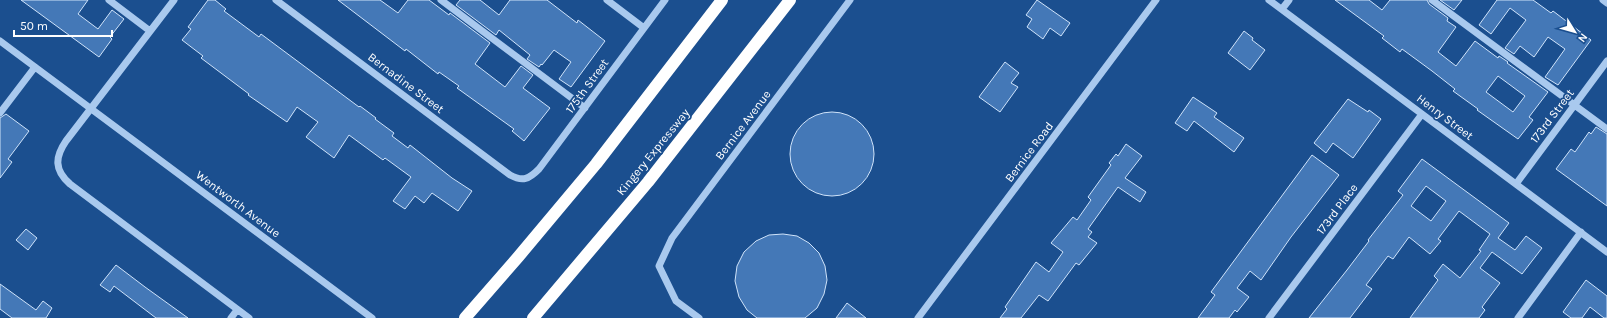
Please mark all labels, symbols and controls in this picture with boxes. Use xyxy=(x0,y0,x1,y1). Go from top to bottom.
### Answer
scale bar xyxy=(14,12,112,38)
north arrow xyxy=(1555,12,1595,52)
text: 50 m xyxy=(20,19,48,33)
text: N xyxy=(1575,31,1590,45)
street label: Bernadine Street xyxy=(365,50,447,116)
street label: 175th Street xyxy=(563,56,612,116)
street label: 173rd Street xyxy=(1527,86,1577,146)
street label: Bernice Avenue xyxy=(712,87,774,163)
street label: Henry Street xyxy=(1414,91,1476,143)
street label: Kingery Expressway xyxy=(614,105,693,198)
street label: Bernice Road xyxy=(1002,119,1056,185)
street label: Wentworth Avenue xyxy=(193,168,283,240)
street label: 173rd Place xyxy=(1313,181,1361,237)

